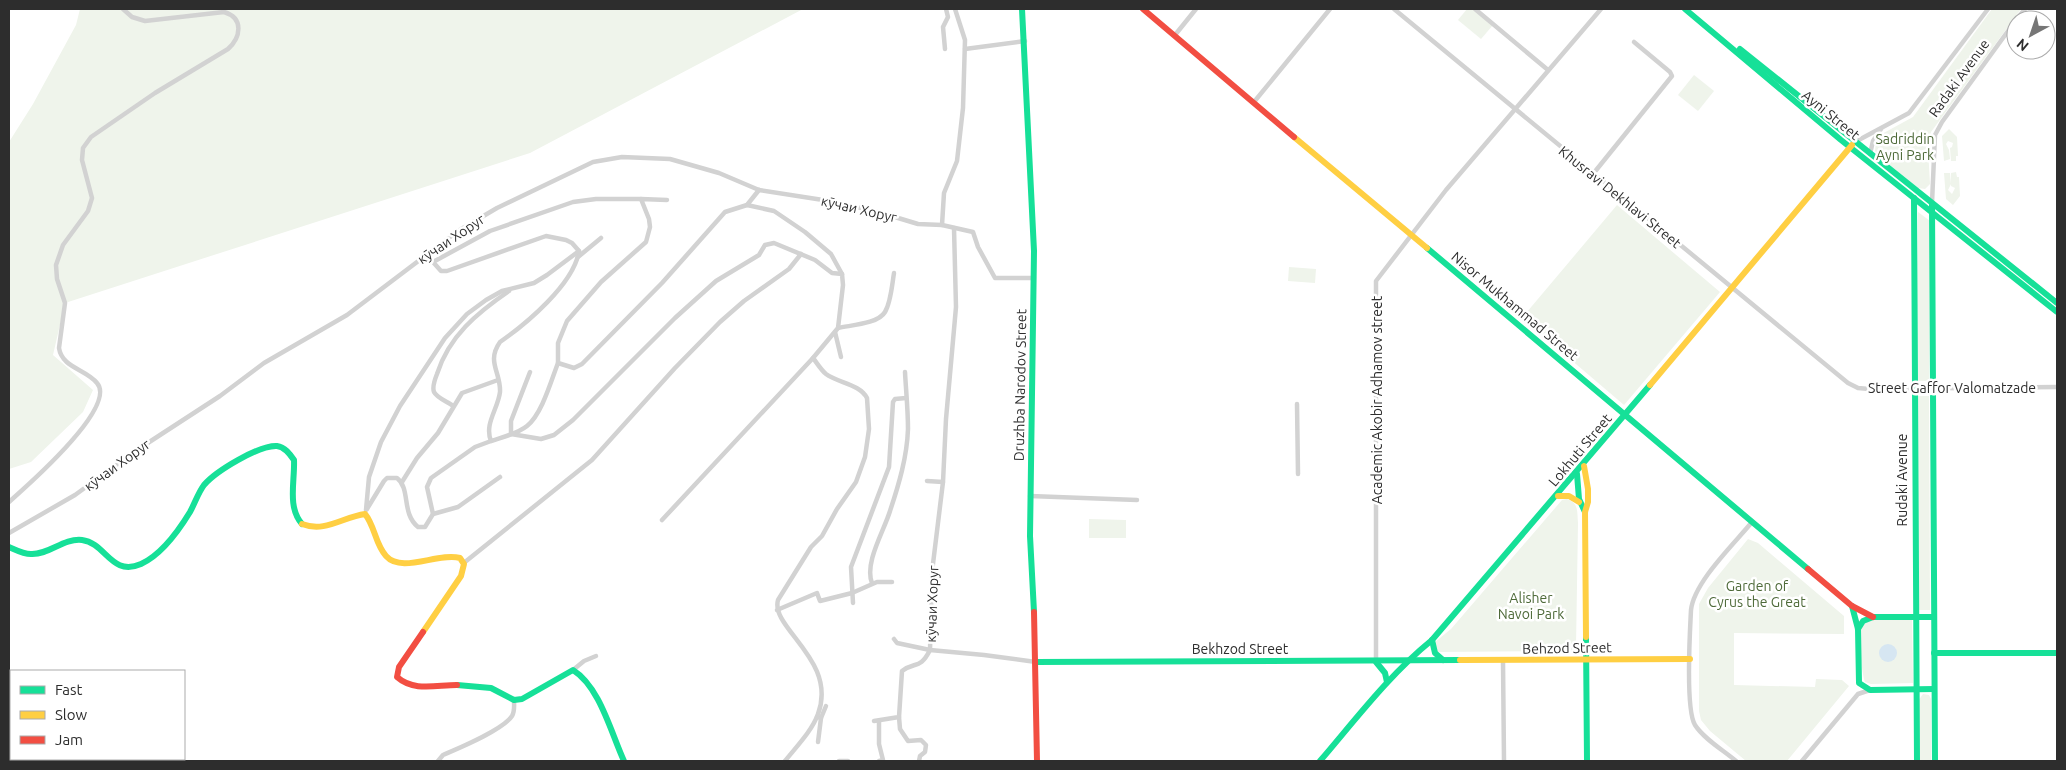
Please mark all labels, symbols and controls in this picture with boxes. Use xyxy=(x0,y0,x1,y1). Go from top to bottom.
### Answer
north arrow xyxy=(2006,10,2056,60)
text: N xyxy=(2013,35,2032,54)
street label: Radaki Avenue xyxy=(1925,36,1993,120)
street label: Ayni Street xyxy=(1799,87,1863,143)
park label: Sadriddin Ayni Park xyxy=(1875,131,1935,163)
street label: Khusravi Dekhlavi Street xyxy=(1556,143,1685,252)
street label: кӯчаи Хоруг xyxy=(820,193,899,226)
street label: кӯчаи Хоруг xyxy=(414,211,488,267)
street label: Nisor Mukhammad Street xyxy=(1448,248,1582,364)
street label: Academic Akobir Adhamov street xyxy=(1369,295,1385,504)
street label: Druzhba Narodov Street xyxy=(1011,308,1029,461)
street label: Street Gaffor Valomatzade xyxy=(1868,380,2036,396)
street label: Lokhuti Street xyxy=(1545,410,1615,489)
street label: Rudaki Avenue xyxy=(1894,434,1910,526)
street label: кӯчаи Хоруг xyxy=(81,436,153,494)
street label: кӯчаи Хоруг xyxy=(923,565,941,643)
park label: Garden of Cyrus the Great xyxy=(1708,578,1806,610)
park label: Alisher Navoi Park xyxy=(1498,590,1564,622)
street label: Behzod Street xyxy=(1522,639,1612,657)
street label: Bekhzod Street xyxy=(1192,641,1289,657)
legend xyxy=(10,670,185,760)
text: Fast xyxy=(55,681,83,698)
text: Slow xyxy=(55,706,88,723)
text: Jam xyxy=(55,731,83,748)

